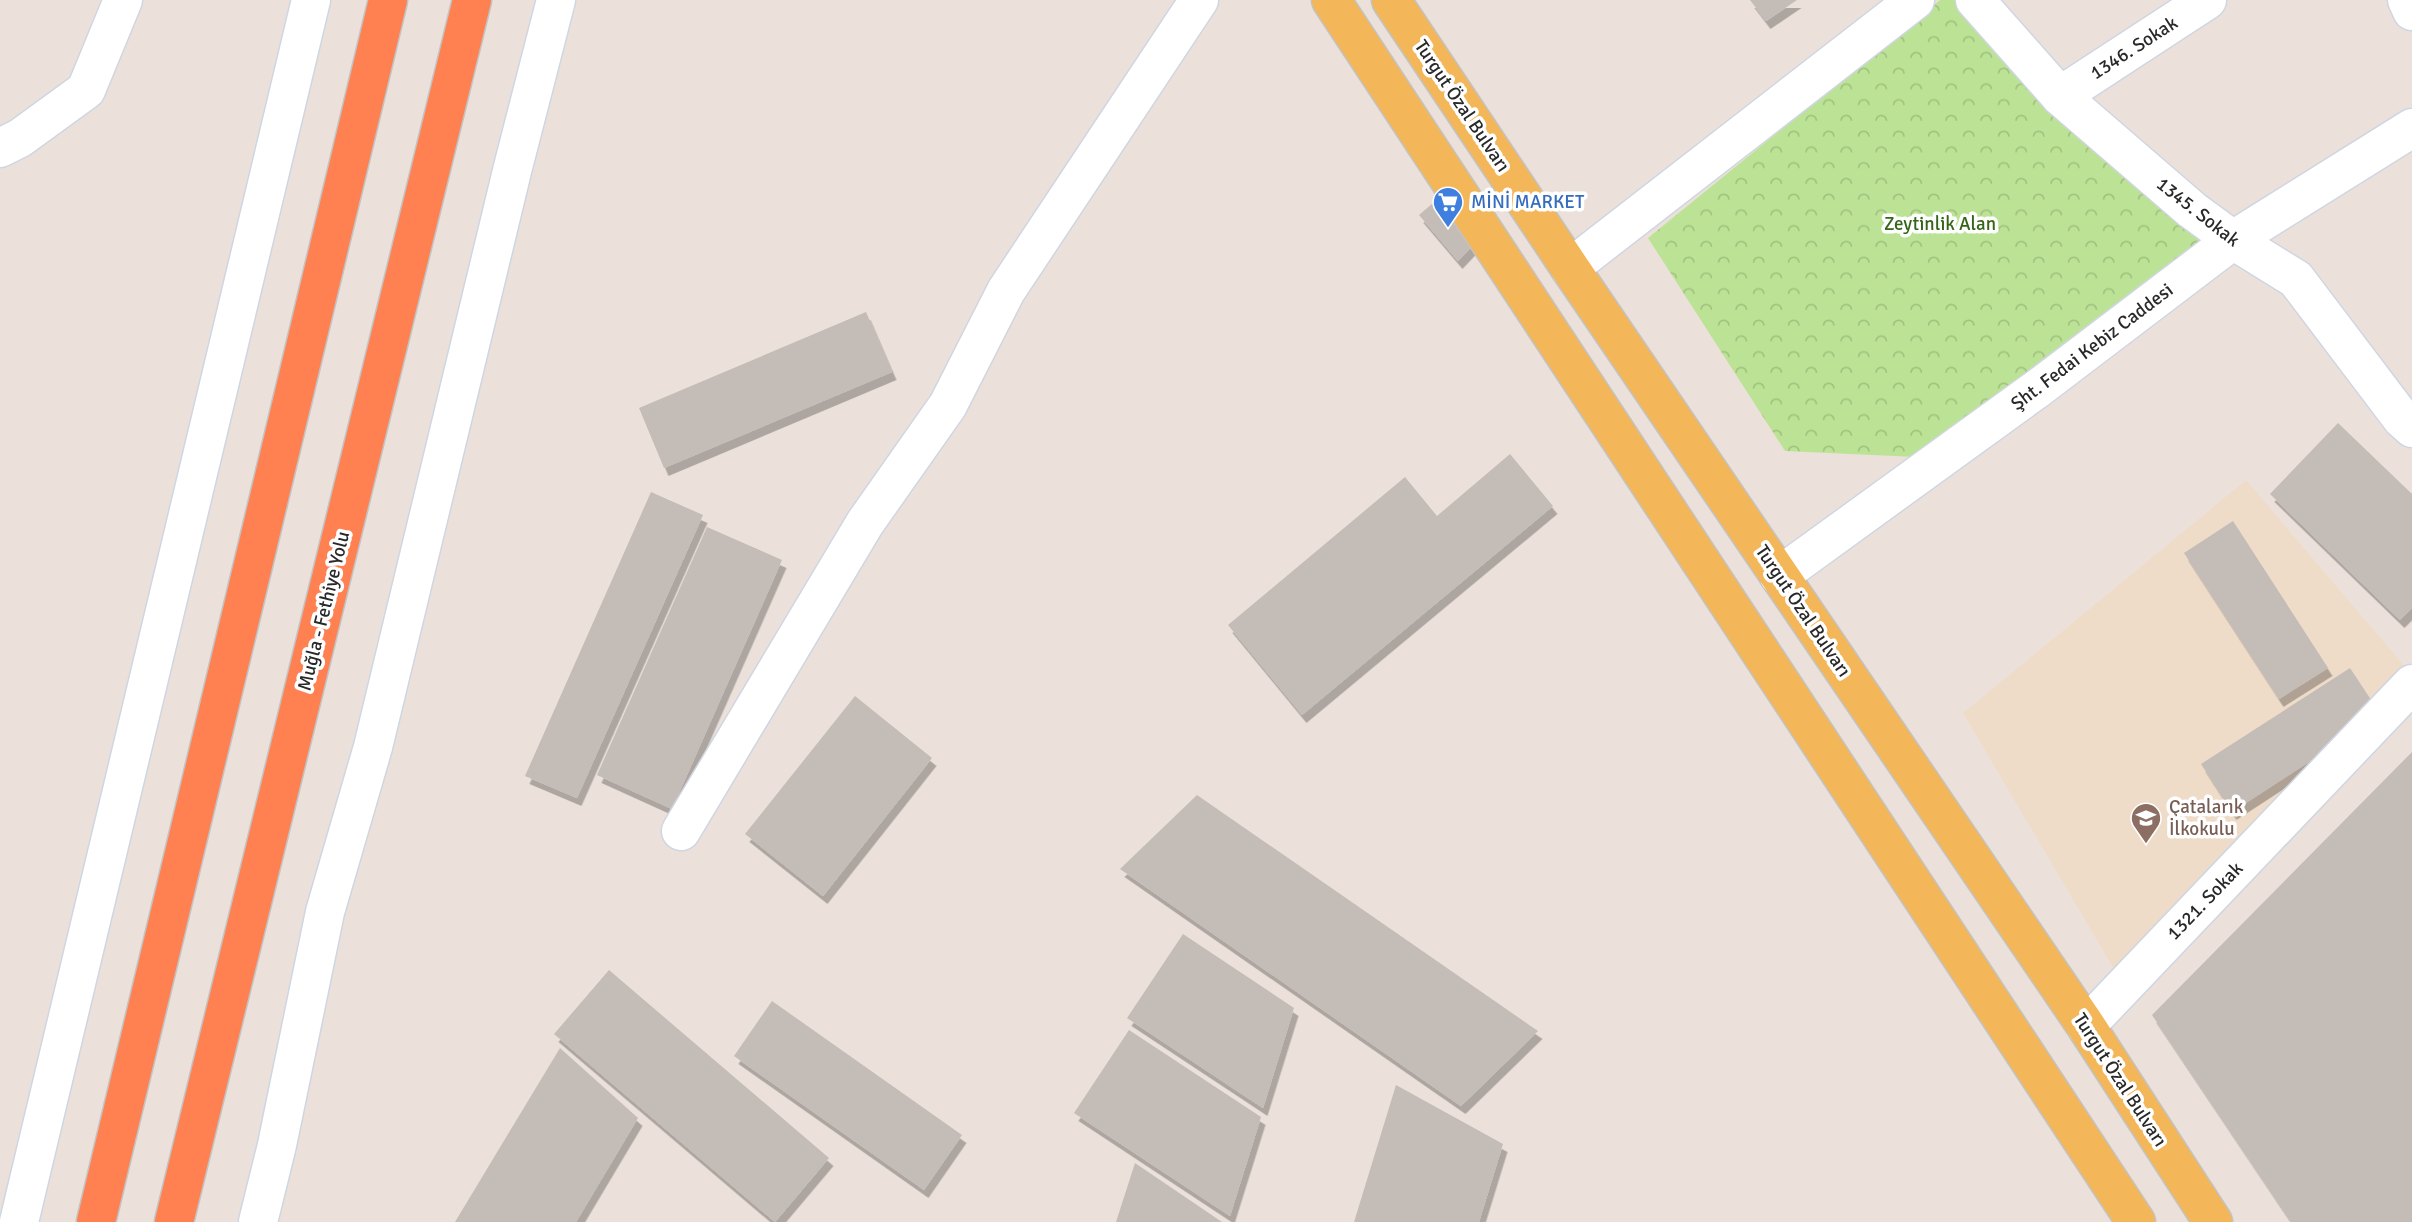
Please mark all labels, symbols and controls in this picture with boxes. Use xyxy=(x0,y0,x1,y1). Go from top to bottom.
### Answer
street label: 1346. Sokak xyxy=(2086,11,2183,85)
street label: Turgut Özal Bulvarı xyxy=(1409,35,1515,177)
street label: 1345. Sokak xyxy=(2151,172,2245,252)
supermarket icon: MİNİ MARKET xyxy=(1431,185,1465,229)
place label: MİNİ MARKET xyxy=(1471,190,1585,214)
park label: Zeytinlik Alan xyxy=(1884,212,1996,236)
street label: Şht. Fedai Kebiz Caddesi xyxy=(2006,278,2178,416)
street label: Muğla - Fethiye Yolu xyxy=(293,529,355,693)
street label: Turgut Özal Bulvarı xyxy=(1750,540,1856,682)
place label: Çatalarık İlkokulu xyxy=(2169,795,2244,841)
school or university icon: Çatalarık İlkokulu xyxy=(2129,801,2163,845)
street label: 1321. Sokak xyxy=(2162,857,2248,945)
street label: Turgut Özal Bulvarı xyxy=(2068,1009,2172,1151)

